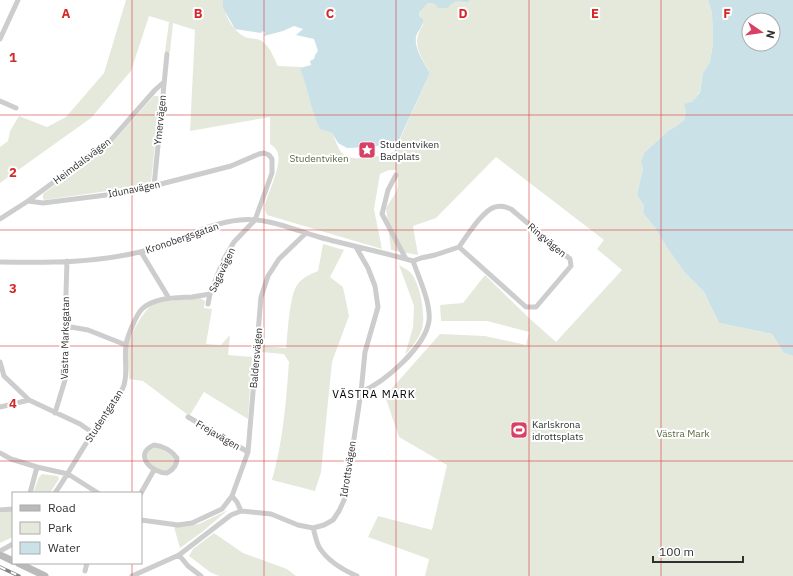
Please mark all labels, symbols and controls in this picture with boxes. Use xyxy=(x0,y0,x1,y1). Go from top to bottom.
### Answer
text: A xyxy=(62,5,71,22)
text: B xyxy=(194,5,203,22)
text: C xyxy=(326,5,335,22)
text: D xyxy=(458,5,468,22)
text: E xyxy=(591,5,599,22)
text: F xyxy=(723,5,731,22)
north arrow xyxy=(741,12,781,52)
text: N xyxy=(763,29,778,40)
text: 1 xyxy=(9,49,17,66)
street label: Ymervägen xyxy=(151,94,169,146)
street label: Heimdalsvägen xyxy=(51,135,113,187)
place label: Studentviken Badplats xyxy=(380,138,439,163)
place icon: Studentviken Badplats xyxy=(357,140,377,160)
park label: Studentviken xyxy=(289,152,349,165)
text: 2 xyxy=(9,164,17,181)
street label: Idunavägen xyxy=(107,178,161,200)
street label: Kronobergsgatan xyxy=(144,219,220,257)
street label: Ringvägen xyxy=(525,220,569,260)
street label: Sagavägen xyxy=(206,245,238,295)
text: 3 xyxy=(9,280,17,297)
street label: Västra Marksgatan xyxy=(58,296,72,380)
street label: Baldersvägen xyxy=(247,327,265,389)
street label: Studentgatan xyxy=(82,387,126,445)
district label: VÄSTRA MARK xyxy=(332,387,416,401)
text: 4 xyxy=(9,395,17,412)
street label: Frejavägen xyxy=(194,417,242,453)
place label: Karlskrona idrottsplats xyxy=(532,418,584,443)
sports icon: Karlskrona idrottsplats xyxy=(509,420,529,440)
park label: Västra Mark xyxy=(656,427,710,440)
street label: Idrottsvägen xyxy=(337,440,359,498)
legend xyxy=(12,492,142,564)
text: Road xyxy=(48,500,76,515)
text: Park xyxy=(48,520,73,535)
scale bar xyxy=(653,538,743,564)
text: Water xyxy=(48,540,81,555)
text: 100 m xyxy=(659,544,694,559)

